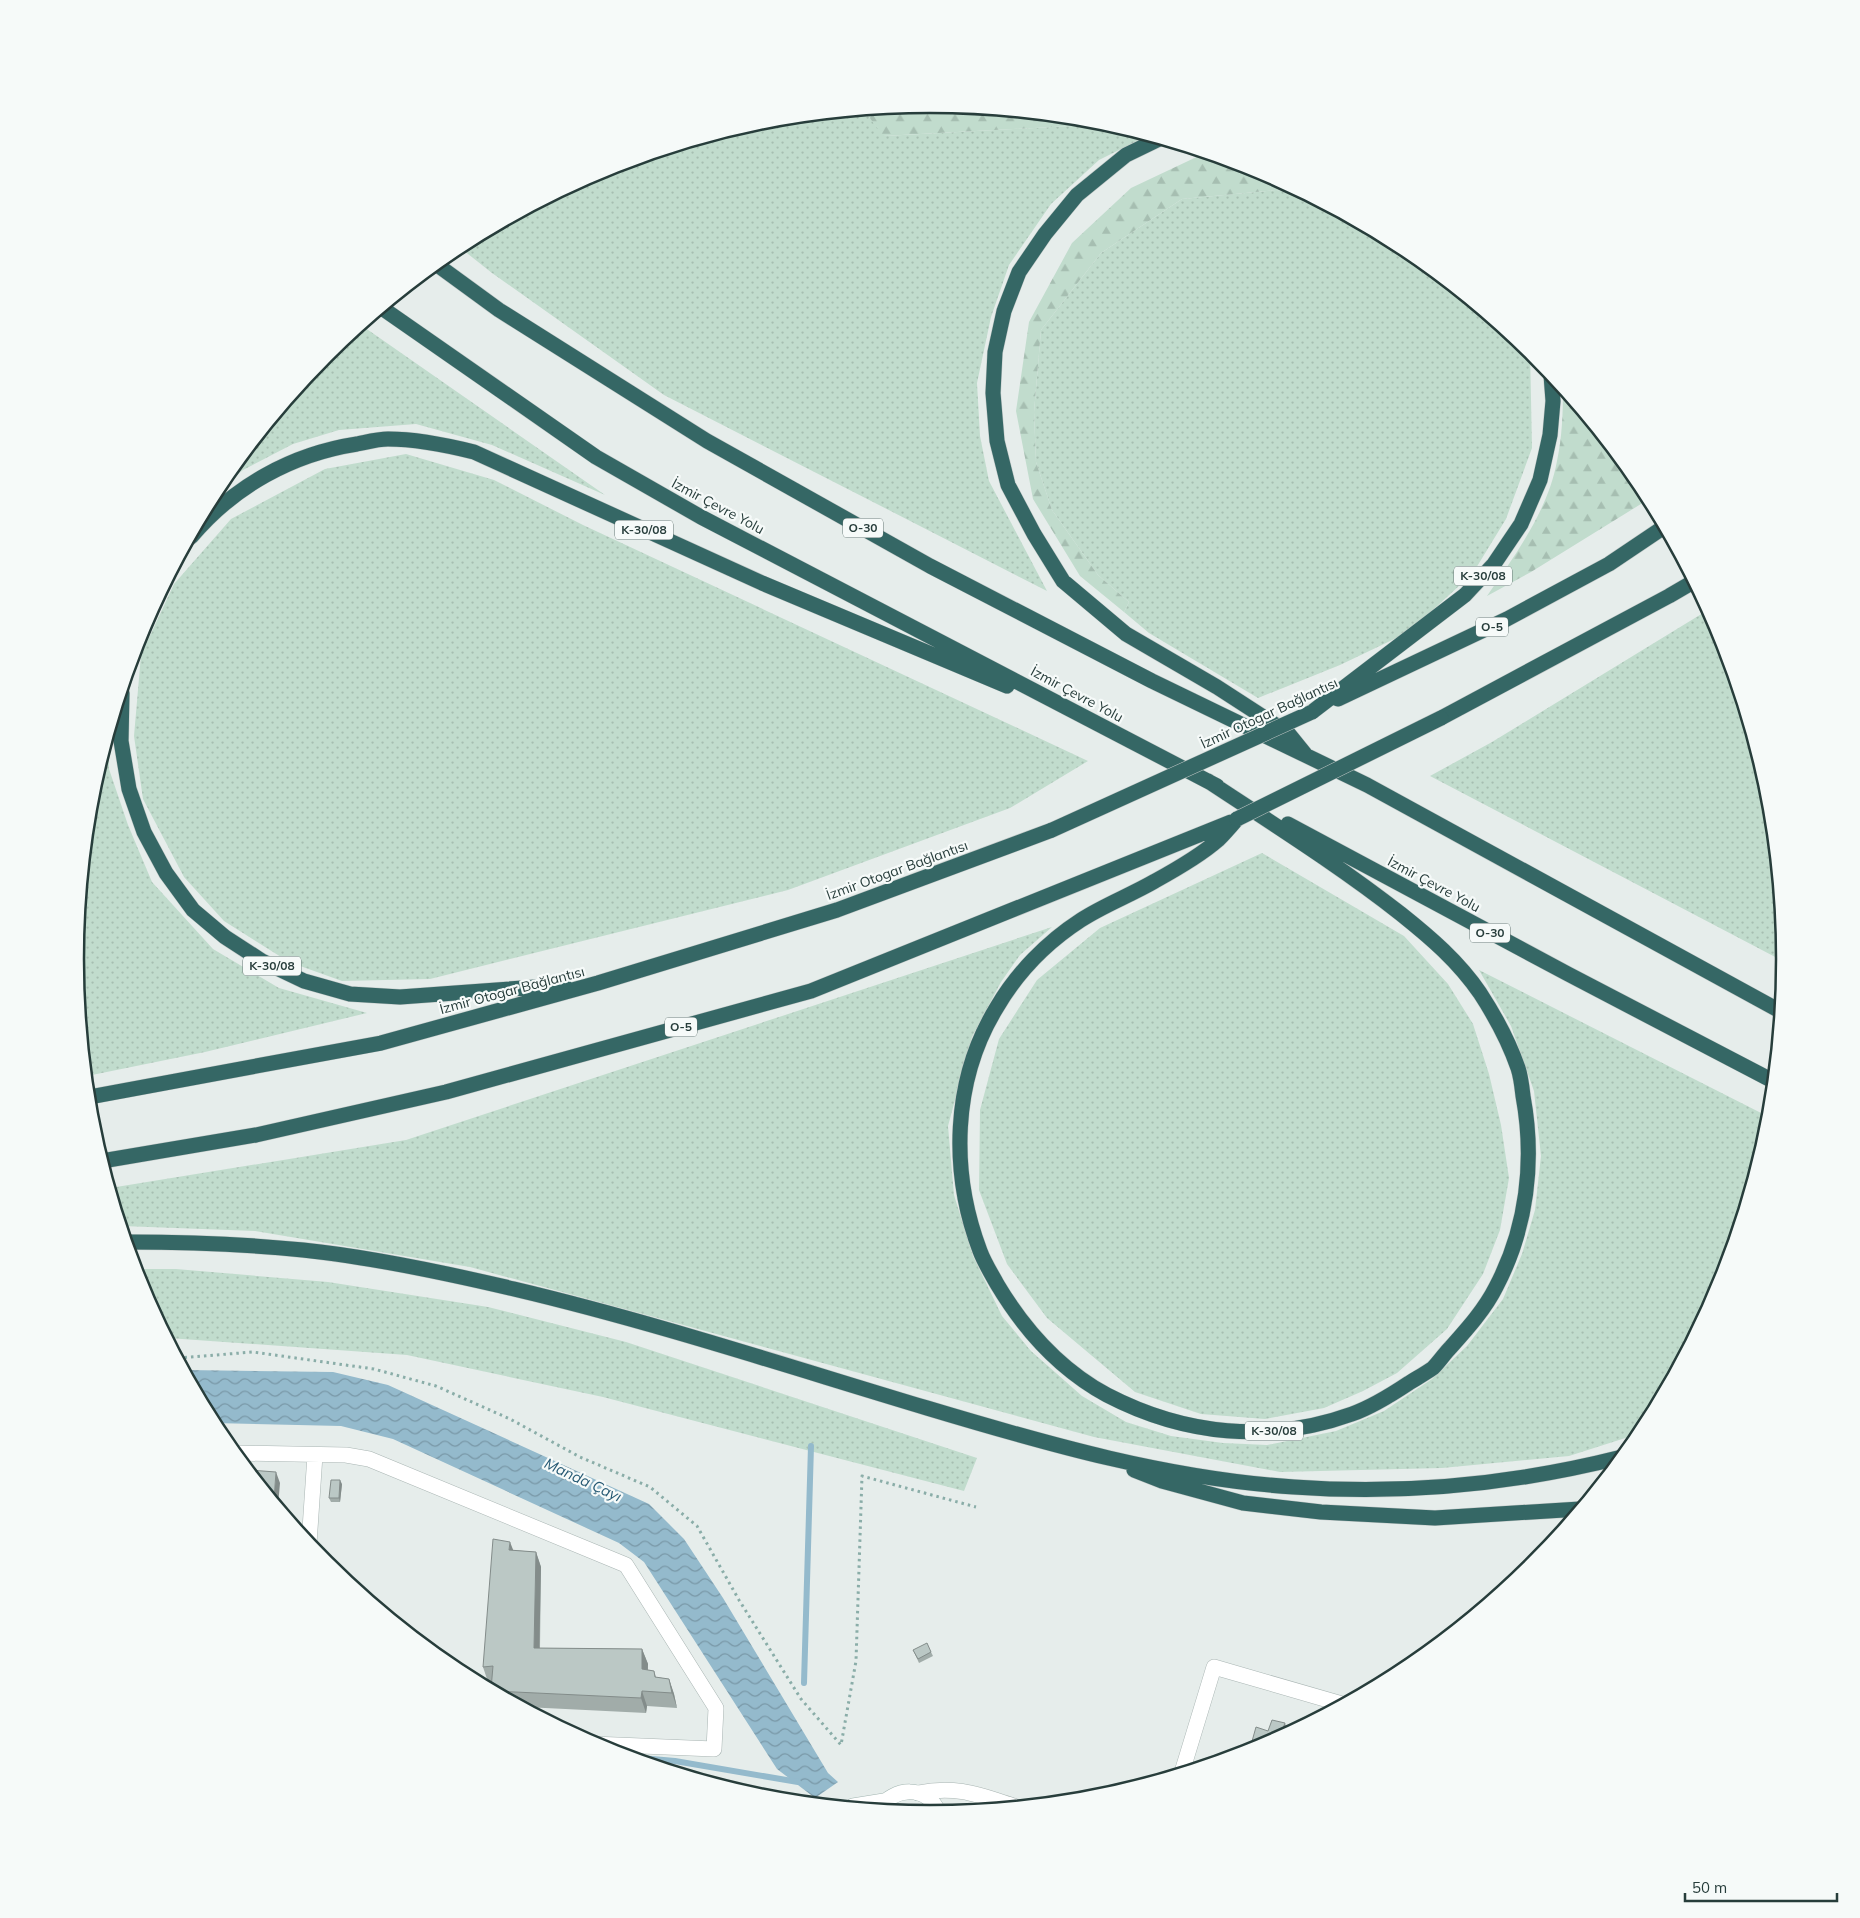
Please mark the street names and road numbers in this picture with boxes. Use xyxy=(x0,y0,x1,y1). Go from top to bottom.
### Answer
street label: İzmir Çevre Yolu xyxy=(669,474,767,538)
road number: O-30 xyxy=(843,518,883,538)
road number: K-30/08 xyxy=(615,520,673,540)
road number: K-30/08 xyxy=(1454,566,1512,586)
road number: O-5 xyxy=(1476,618,1508,636)
street label: İzmir Çevre Yolu xyxy=(1028,662,1126,726)
street label: İzmir Otogar Bağlantısı xyxy=(1198,673,1340,753)
street label: İzmir Otogar Bağlantısı xyxy=(824,836,970,904)
street label: İzmir Çevre Yolu xyxy=(1385,852,1483,916)
road number: O-30 xyxy=(1470,924,1510,942)
road number: K-30/08 xyxy=(243,956,301,976)
street label: İzmir Otogar Bağlantısı xyxy=(438,962,586,1018)
road number: O-5 xyxy=(665,1018,697,1036)
road number: K-30/08 xyxy=(1245,1422,1303,1440)

